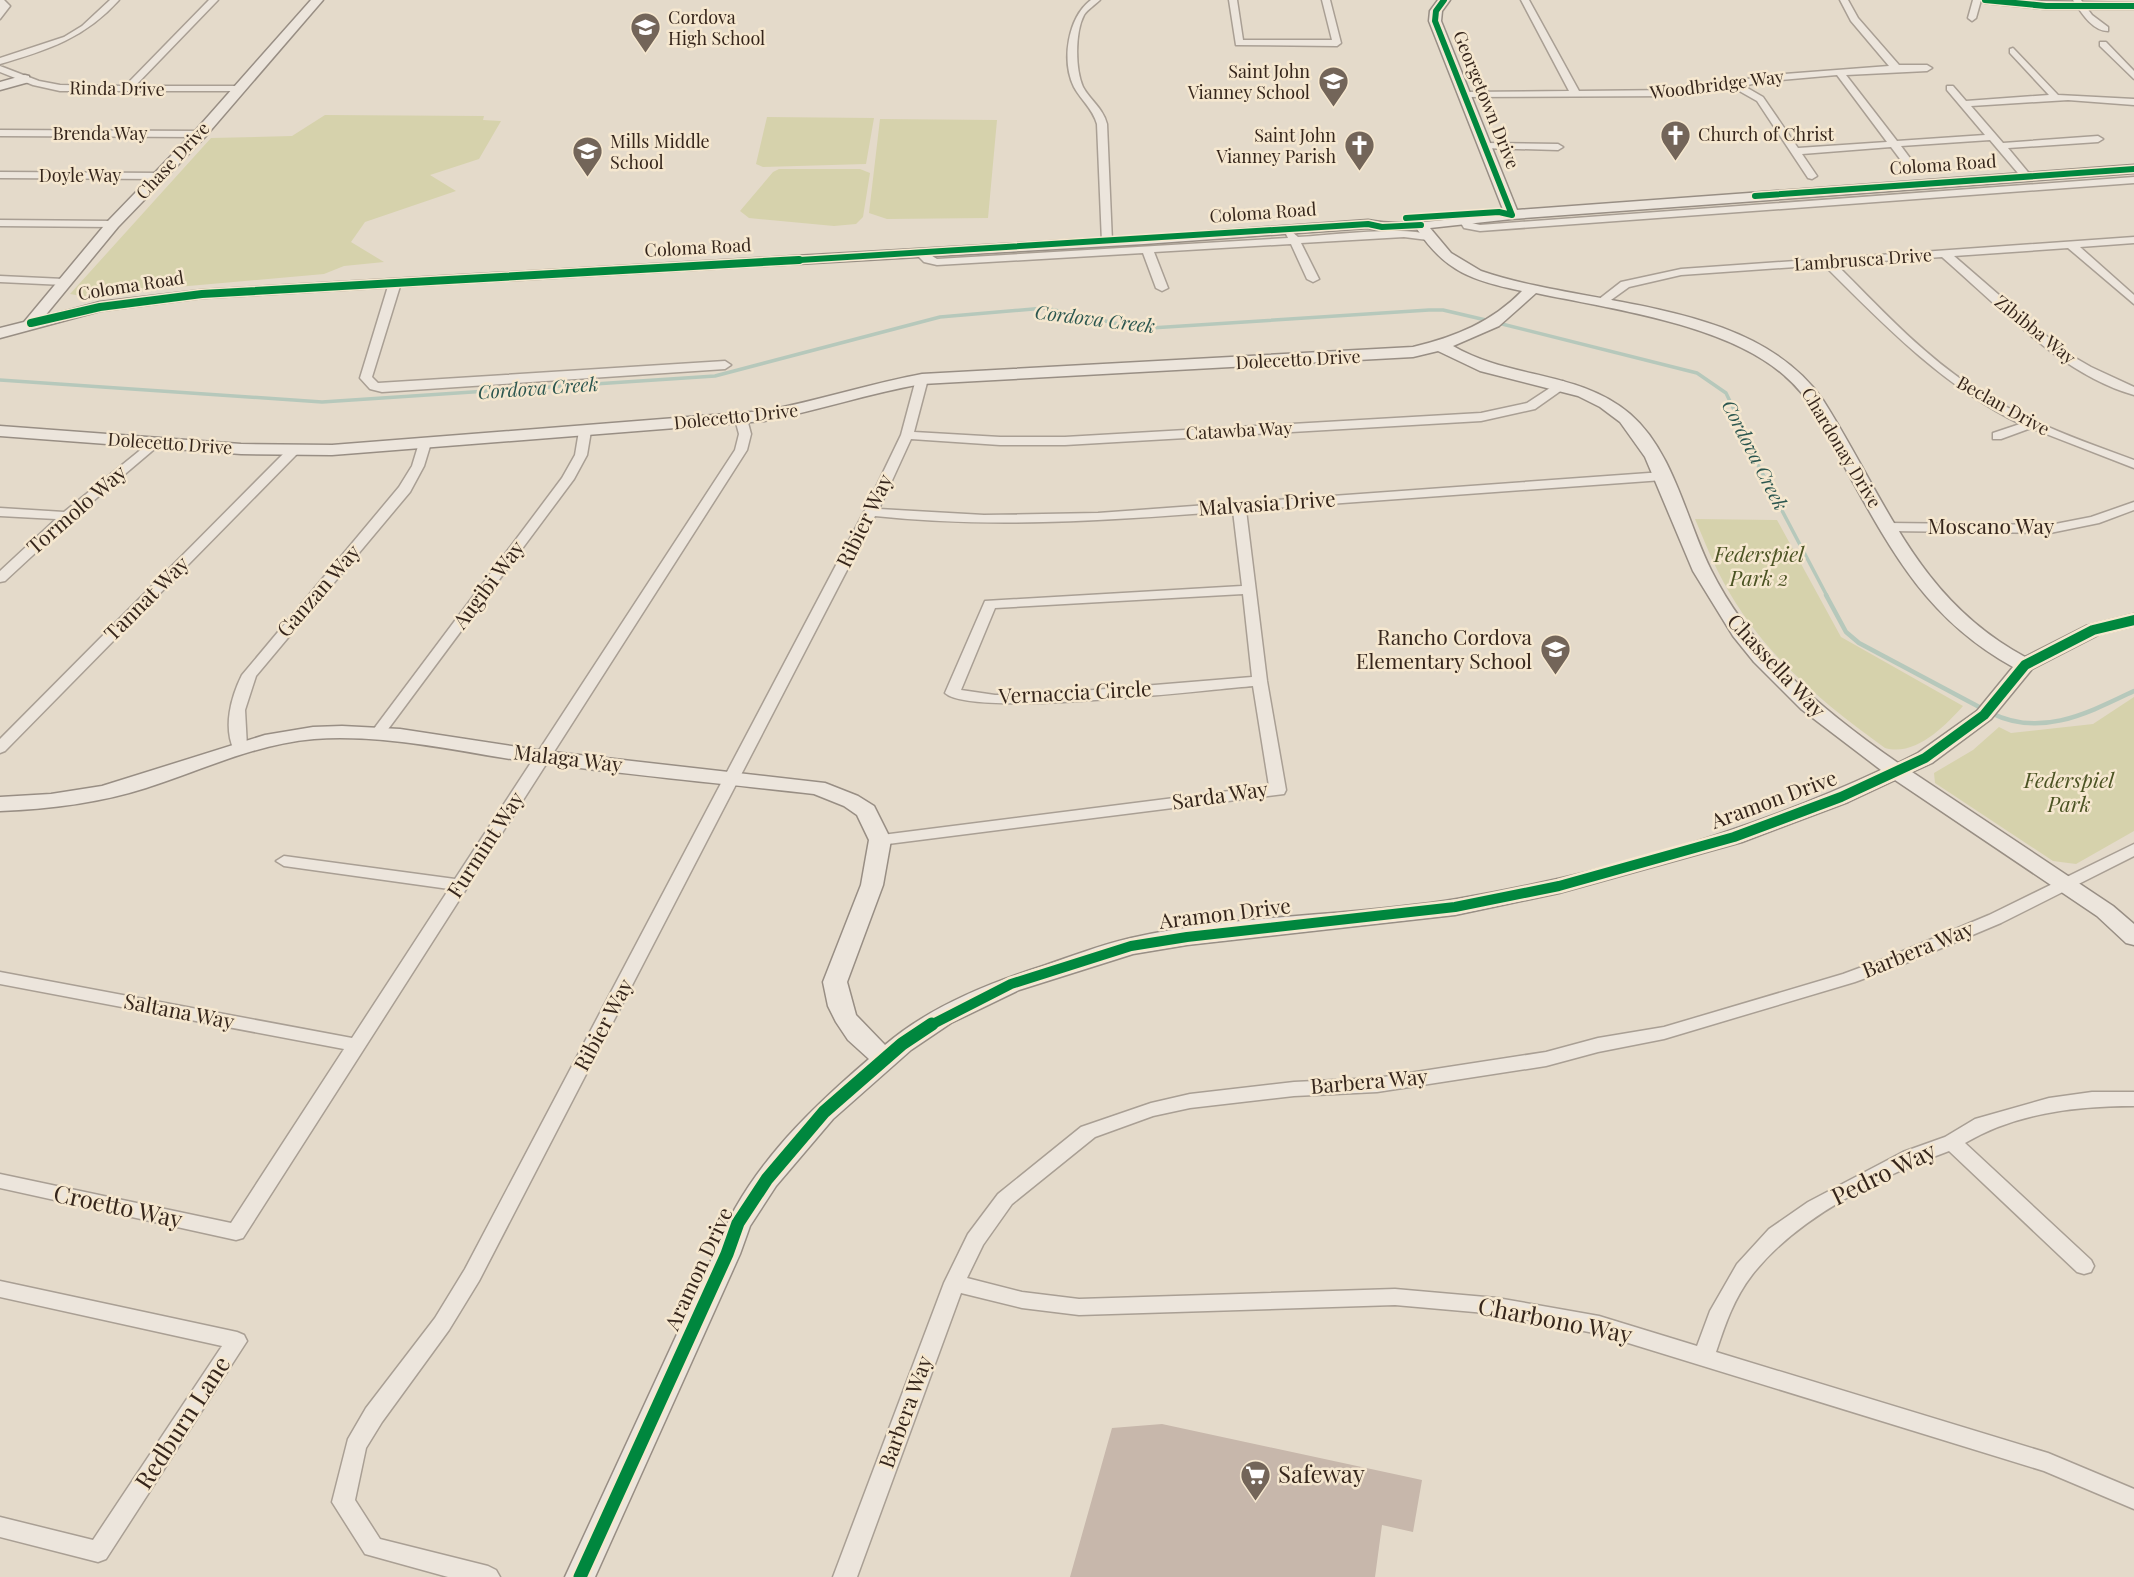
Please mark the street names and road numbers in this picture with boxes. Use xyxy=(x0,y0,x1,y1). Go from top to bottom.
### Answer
street label: Georgetown Drive xyxy=(1448,27,1526,172)
street label: Woodbridge Way xyxy=(1648,64,1785,104)
street label: Rinda Drive xyxy=(69,75,165,101)
street label: Chase Drive xyxy=(130,116,214,204)
street label: Brenda Way xyxy=(52,121,148,145)
street label: Coloma Road xyxy=(1889,148,1998,180)
street label: Doyle Way xyxy=(39,163,121,187)
street label: Coloma Road xyxy=(1209,196,1318,228)
street label: Coloma Road xyxy=(644,232,753,262)
street label: Lambrusca Drive xyxy=(1793,242,1933,276)
street label: Coloma Road xyxy=(76,265,186,305)
street label: Zibibba Way xyxy=(1990,289,2081,369)
street label: Dolecetto Drive xyxy=(1235,344,1361,374)
street label: Beclan Drive xyxy=(1953,370,2054,440)
street label: Chardonay Drive xyxy=(1796,383,1887,512)
street label: Dolecetto Drive xyxy=(672,398,799,434)
street label: Catawba Way xyxy=(1185,415,1293,445)
street label: Dolecetto Drive xyxy=(107,427,233,459)
street label: Tormolo Way xyxy=(20,457,132,560)
street label: Ribier Way xyxy=(829,468,898,572)
street label: Malvasia Drive xyxy=(1197,483,1336,521)
street label: Moscano Way xyxy=(1928,511,2055,539)
street label: Augibi Way xyxy=(444,534,530,634)
street label: Ganzan Way xyxy=(270,537,366,642)
street label: Tannat Way xyxy=(97,549,194,646)
street label: Chassella Way xyxy=(1722,607,1833,723)
street label: Vernaccia Circle xyxy=(997,673,1152,709)
street label: Malaga Way xyxy=(512,736,625,778)
street label: Aramon Drive xyxy=(1705,762,1840,834)
street label: Sarda Way xyxy=(1170,773,1270,815)
street label: Furmint Way xyxy=(440,785,529,902)
street label: Aramon Drive xyxy=(1156,890,1292,934)
street label: Barbera Way xyxy=(1857,913,1978,983)
street label: Ribier Way xyxy=(566,973,638,1075)
street label: Saltana Way xyxy=(122,986,237,1035)
street label: Barbera Way xyxy=(1309,1061,1429,1099)
street label: Pedro Way xyxy=(1825,1133,1941,1211)
street label: Croetto Way xyxy=(51,1176,186,1234)
street label: Aramon Drive xyxy=(656,1202,738,1335)
street label: Charbono Way xyxy=(1476,1288,1635,1350)
street label: Redburn Lane xyxy=(126,1349,236,1495)
street label: Barbera Way xyxy=(871,1351,938,1471)

